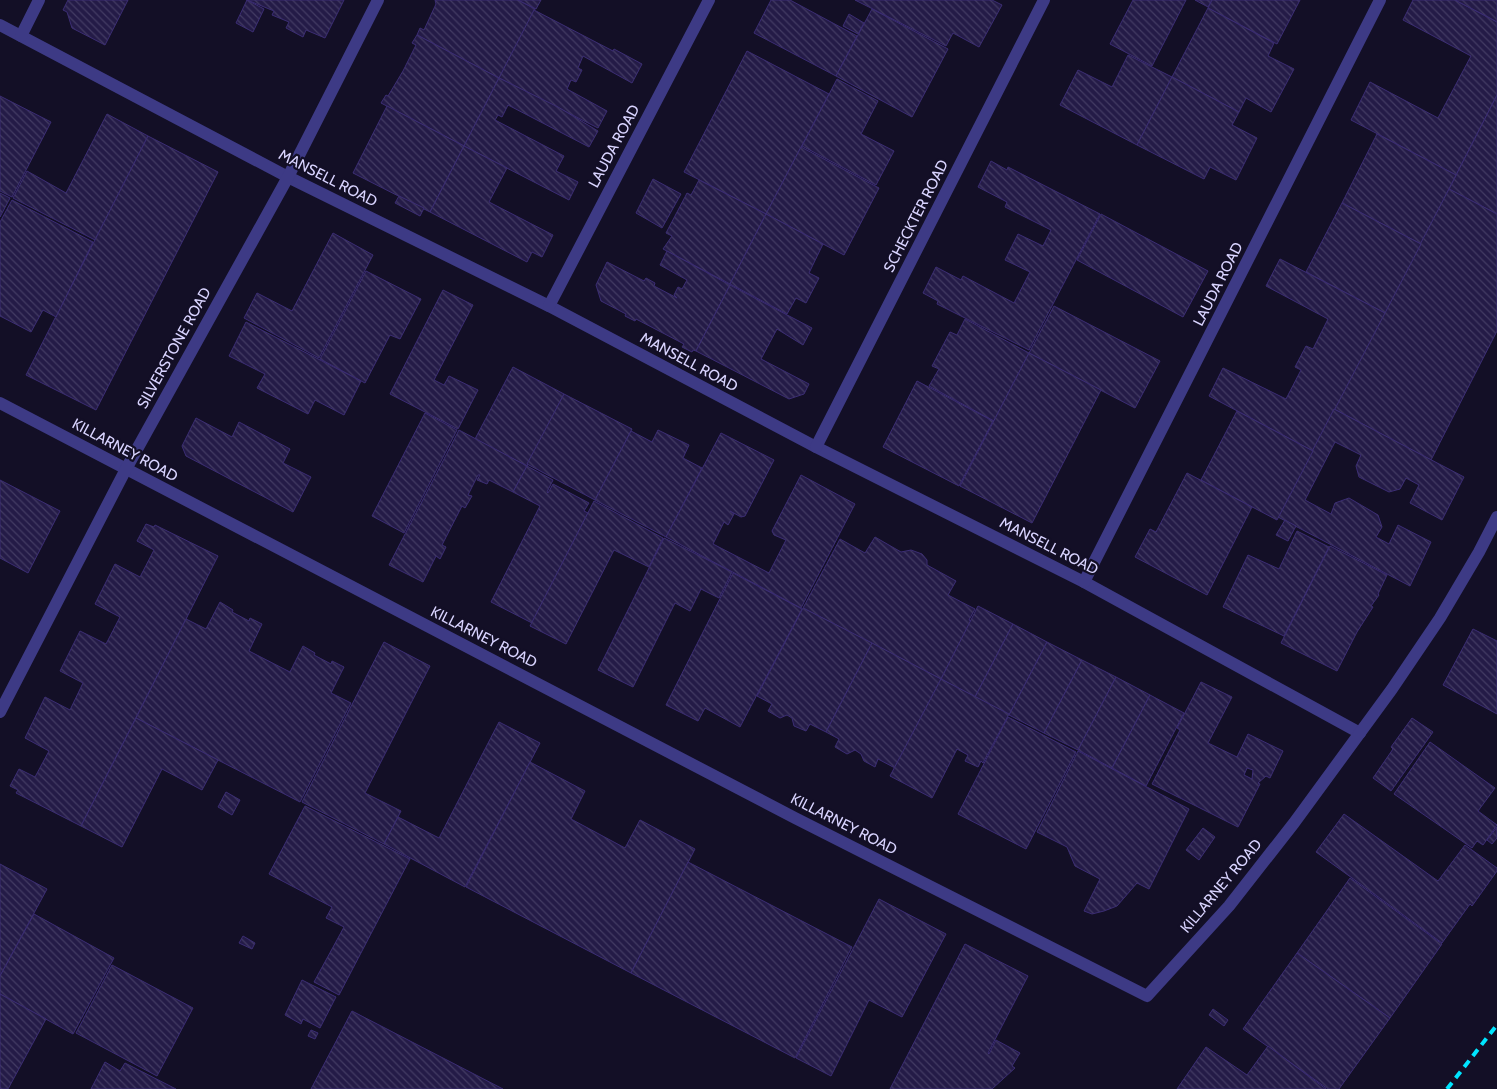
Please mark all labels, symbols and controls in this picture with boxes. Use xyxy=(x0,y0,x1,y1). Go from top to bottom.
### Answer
street label: LAUDA ROAD xyxy=(585,101,643,191)
street label: MANSELL ROAD xyxy=(276,145,380,211)
street label: SCHECKTER ROAD xyxy=(880,157,952,275)
street label: LAUDA ROAD xyxy=(1189,239,1247,329)
street label: SILVERSTONE ROAD xyxy=(133,284,215,412)
street label: MANSELL ROAD xyxy=(637,329,741,395)
street label: KILLARNEY ROAD xyxy=(69,415,181,485)
street label: MANSELL ROAD xyxy=(997,513,1101,579)
street label: KILLARNEY ROAD xyxy=(428,602,540,672)
street label: KILLARNEY ROAD xyxy=(788,789,900,859)
street label: KILLARNEY ROAD xyxy=(1177,835,1266,937)

